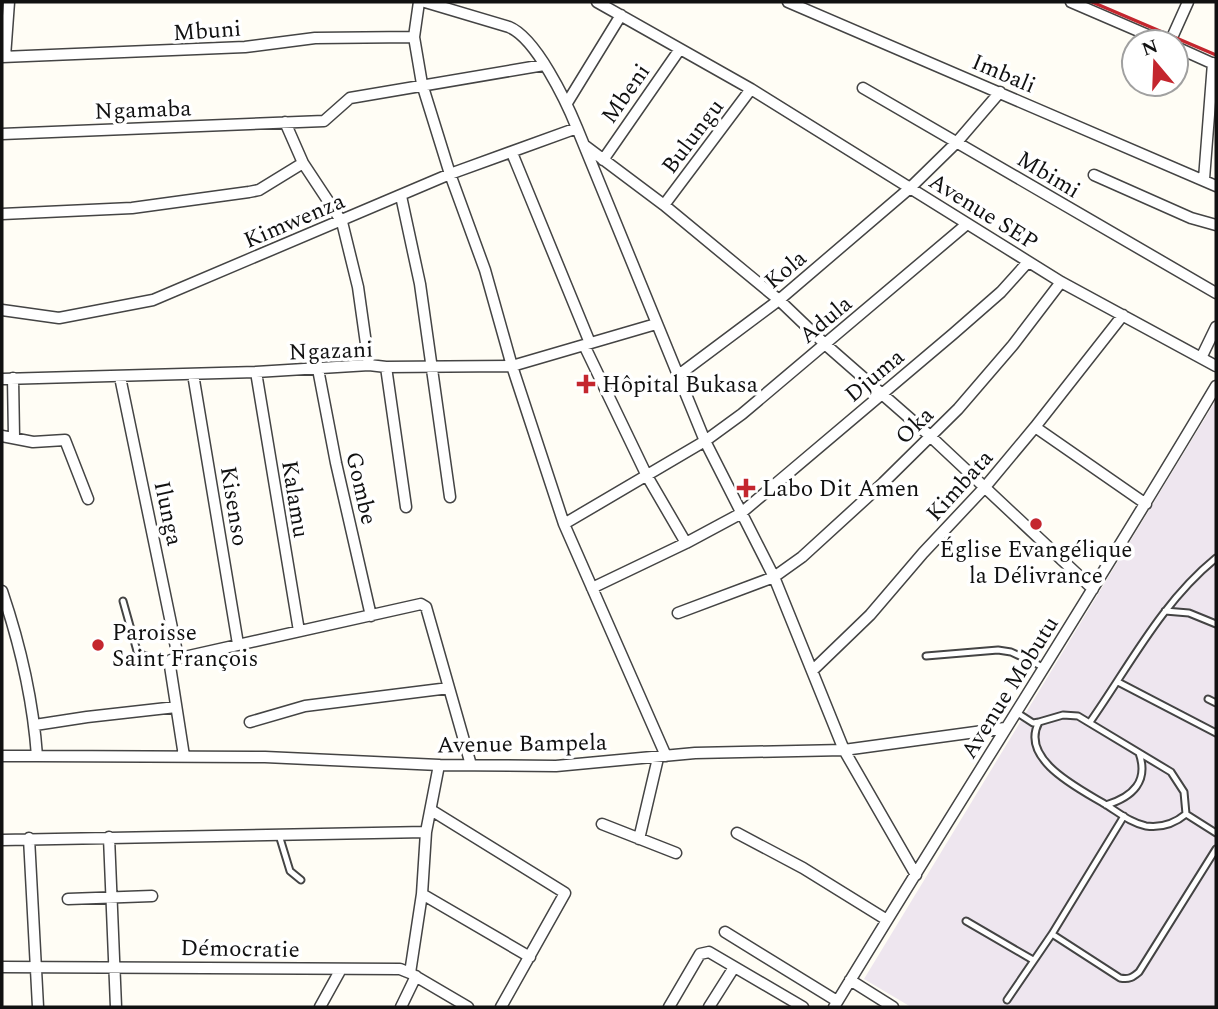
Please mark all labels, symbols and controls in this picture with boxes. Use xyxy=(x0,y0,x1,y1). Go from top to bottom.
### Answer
street label: Mbuni xyxy=(172,12,242,51)
north arrow xyxy=(1120,28,1190,98)
text: N xyxy=(1138,32,1162,65)
street label: Imbali xyxy=(966,45,1041,104)
street label: Mbeni xyxy=(593,57,660,131)
street label: Ngamaba xyxy=(94,91,192,130)
street label: Bulungu xyxy=(653,92,733,182)
street label: Mbimi xyxy=(1010,143,1087,208)
street label: Avenue SEP xyxy=(922,165,1045,260)
street label: Kimwenza xyxy=(238,184,351,258)
street label: Kola xyxy=(757,242,815,299)
street label: Adula xyxy=(792,287,860,353)
street label: Ngazani xyxy=(288,333,374,370)
street label: Djuma xyxy=(837,341,913,412)
place label: Hôpital Bukasa xyxy=(602,368,758,403)
marker: Hôpital Bukasa xyxy=(576,374,596,394)
street label: Oka xyxy=(888,399,942,453)
street label: Kimbata xyxy=(918,442,1002,530)
street label: Gombe xyxy=(335,448,386,528)
street label: Kalamu xyxy=(271,458,318,541)
street label: Kisenso xyxy=(210,464,257,549)
place label: Labo Dit Amen xyxy=(762,472,919,507)
street label: Ilunga xyxy=(144,478,191,549)
marker: Labo Dit Amen xyxy=(736,478,756,498)
marker: Église Evangélique la Délivrance xyxy=(1028,516,1044,532)
place label: Église Evangélique la Délivrance xyxy=(940,533,1132,594)
street label: Avenue Mobutu xyxy=(952,609,1068,766)
place label: Paroisse Saint François xyxy=(112,616,258,677)
marker: Paroisse Saint François xyxy=(90,637,106,653)
street label: Avenue Bampela xyxy=(437,726,607,763)
street label: Démocratie xyxy=(180,931,300,968)

